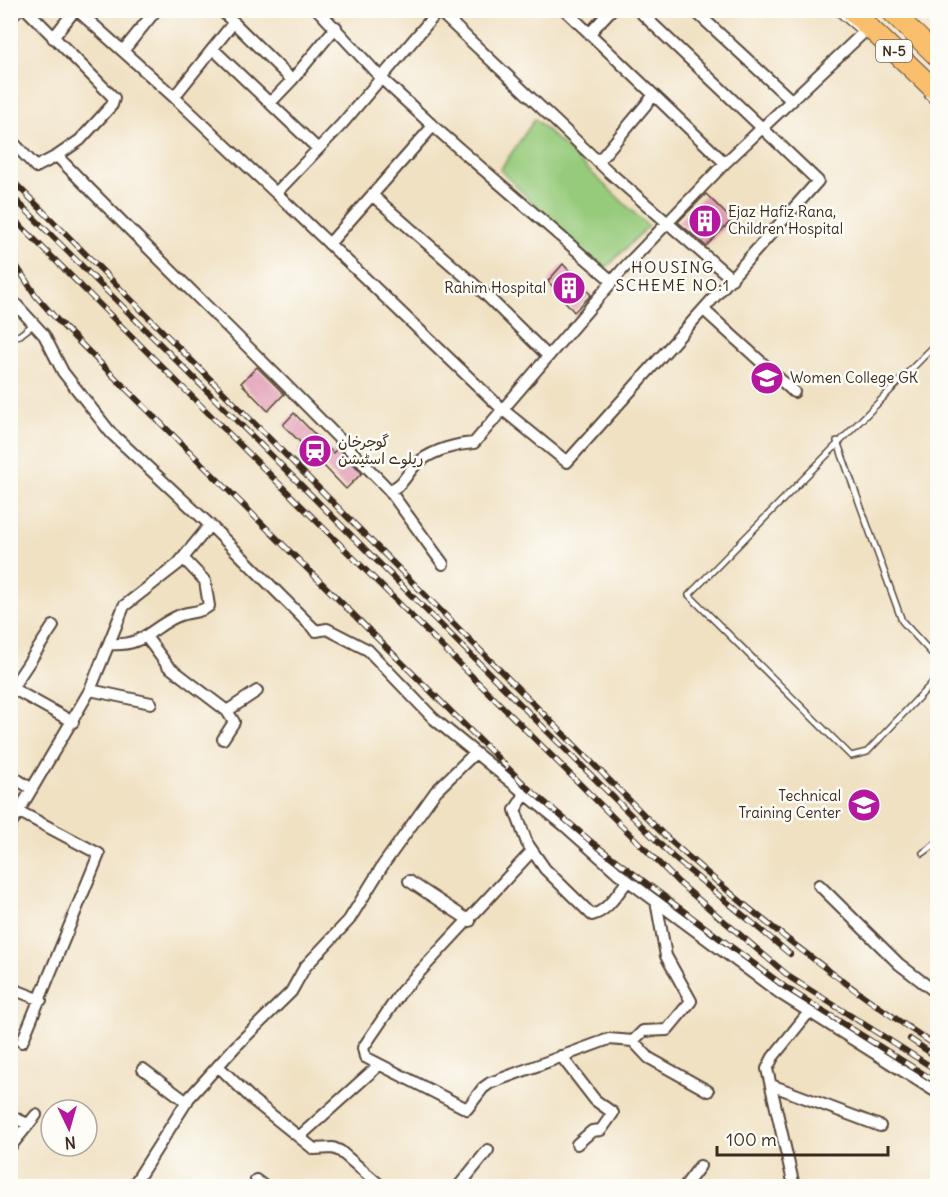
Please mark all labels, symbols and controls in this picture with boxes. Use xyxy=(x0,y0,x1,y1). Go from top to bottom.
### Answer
road number: N-5 xyxy=(876,40,912,62)
place label: Ejaz Hafiz Rana, Children Hospital xyxy=(728,202,843,238)
building icon: Ejaz Hafiz Rana, Children Hospital xyxy=(687,203,723,239)
district label: HOUSING SCHEME NO.1 xyxy=(615,257,731,295)
building icon: Rahim Hospital xyxy=(551,270,587,306)
place label: Rahim Hospital xyxy=(444,278,546,297)
school or university icon: Women College GK xyxy=(749,360,785,396)
place label: Women College GK xyxy=(790,368,919,387)
place label: گوجرخان ریلوے اسٹیشن xyxy=(338,432,423,469)
station icon: گوجرخان ریلوے اسٹیشن xyxy=(297,433,333,469)
place label: Technical Training Center xyxy=(738,786,841,822)
school or university icon: Technical Training Center xyxy=(846,787,882,823)
north arrow xyxy=(39,1098,99,1158)
scale bar xyxy=(717,1119,888,1157)
text: 100 m xyxy=(726,1128,777,1151)
text: N xyxy=(64,1132,77,1153)

